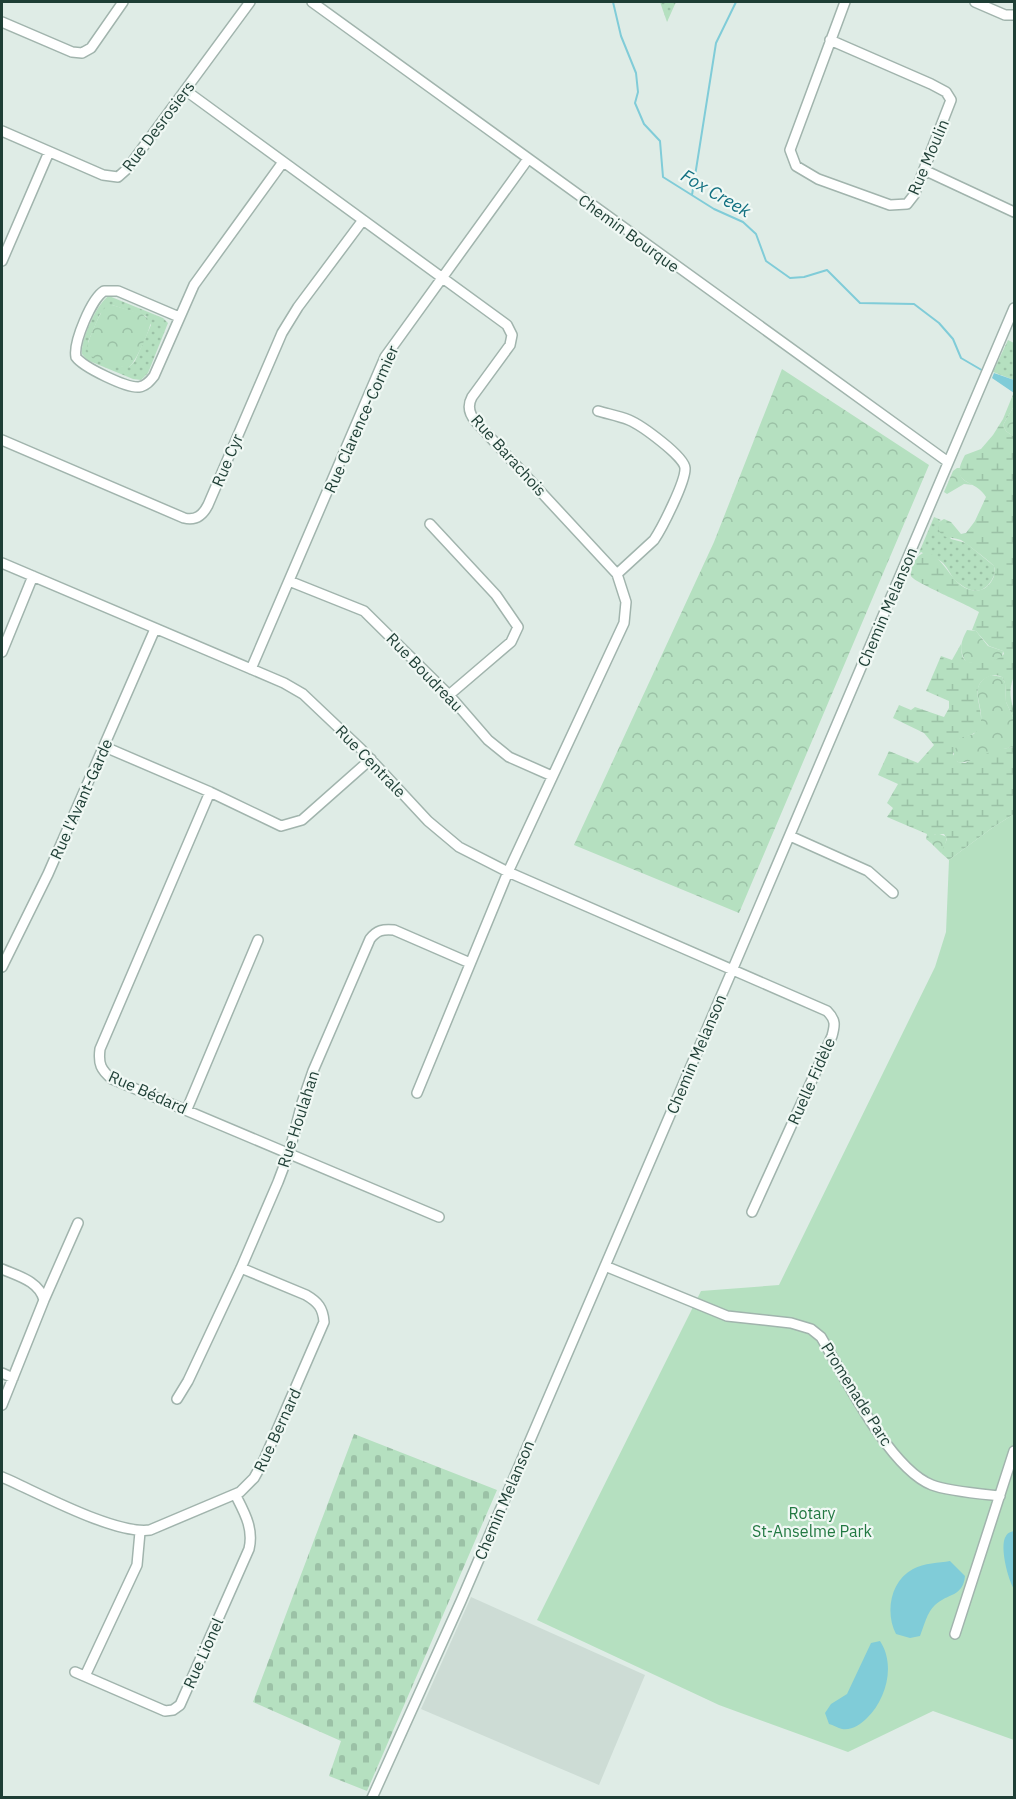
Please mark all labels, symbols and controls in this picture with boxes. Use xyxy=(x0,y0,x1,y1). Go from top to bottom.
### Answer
street label: Rue Desrosiers xyxy=(117,77,199,175)
street label: Rue Moulin xyxy=(903,116,953,198)
water label: Fox Creek xyxy=(677,164,756,223)
street label: Chemin Bourque xyxy=(575,190,684,276)
street label: Rue Clarence-Cormier xyxy=(319,342,403,496)
street label: Rue Barachois xyxy=(467,410,551,500)
street label: Rue Cyr xyxy=(207,430,247,490)
street label: Chemin Melanson xyxy=(853,544,921,670)
street label: Rue Boudreau xyxy=(382,628,468,716)
street label: Rue Centrale xyxy=(332,721,411,801)
street label: Rue l'Avant-Garde xyxy=(45,735,117,862)
street label: Chemin Melanson xyxy=(662,991,730,1117)
street label: Ruelle Fidèle xyxy=(783,1034,839,1128)
street label: Rue Bédard xyxy=(106,1066,190,1118)
street label: Rue Houlahan xyxy=(273,1068,323,1170)
street label: Promenade Parc xyxy=(817,1338,897,1450)
street label: Rue Bernard xyxy=(249,1385,305,1475)
street label: Chemin Melanson xyxy=(470,1437,538,1563)
park label: Rotary St-Anselme Park xyxy=(752,1503,872,1541)
street label: Rue Lionel xyxy=(179,1615,227,1691)

